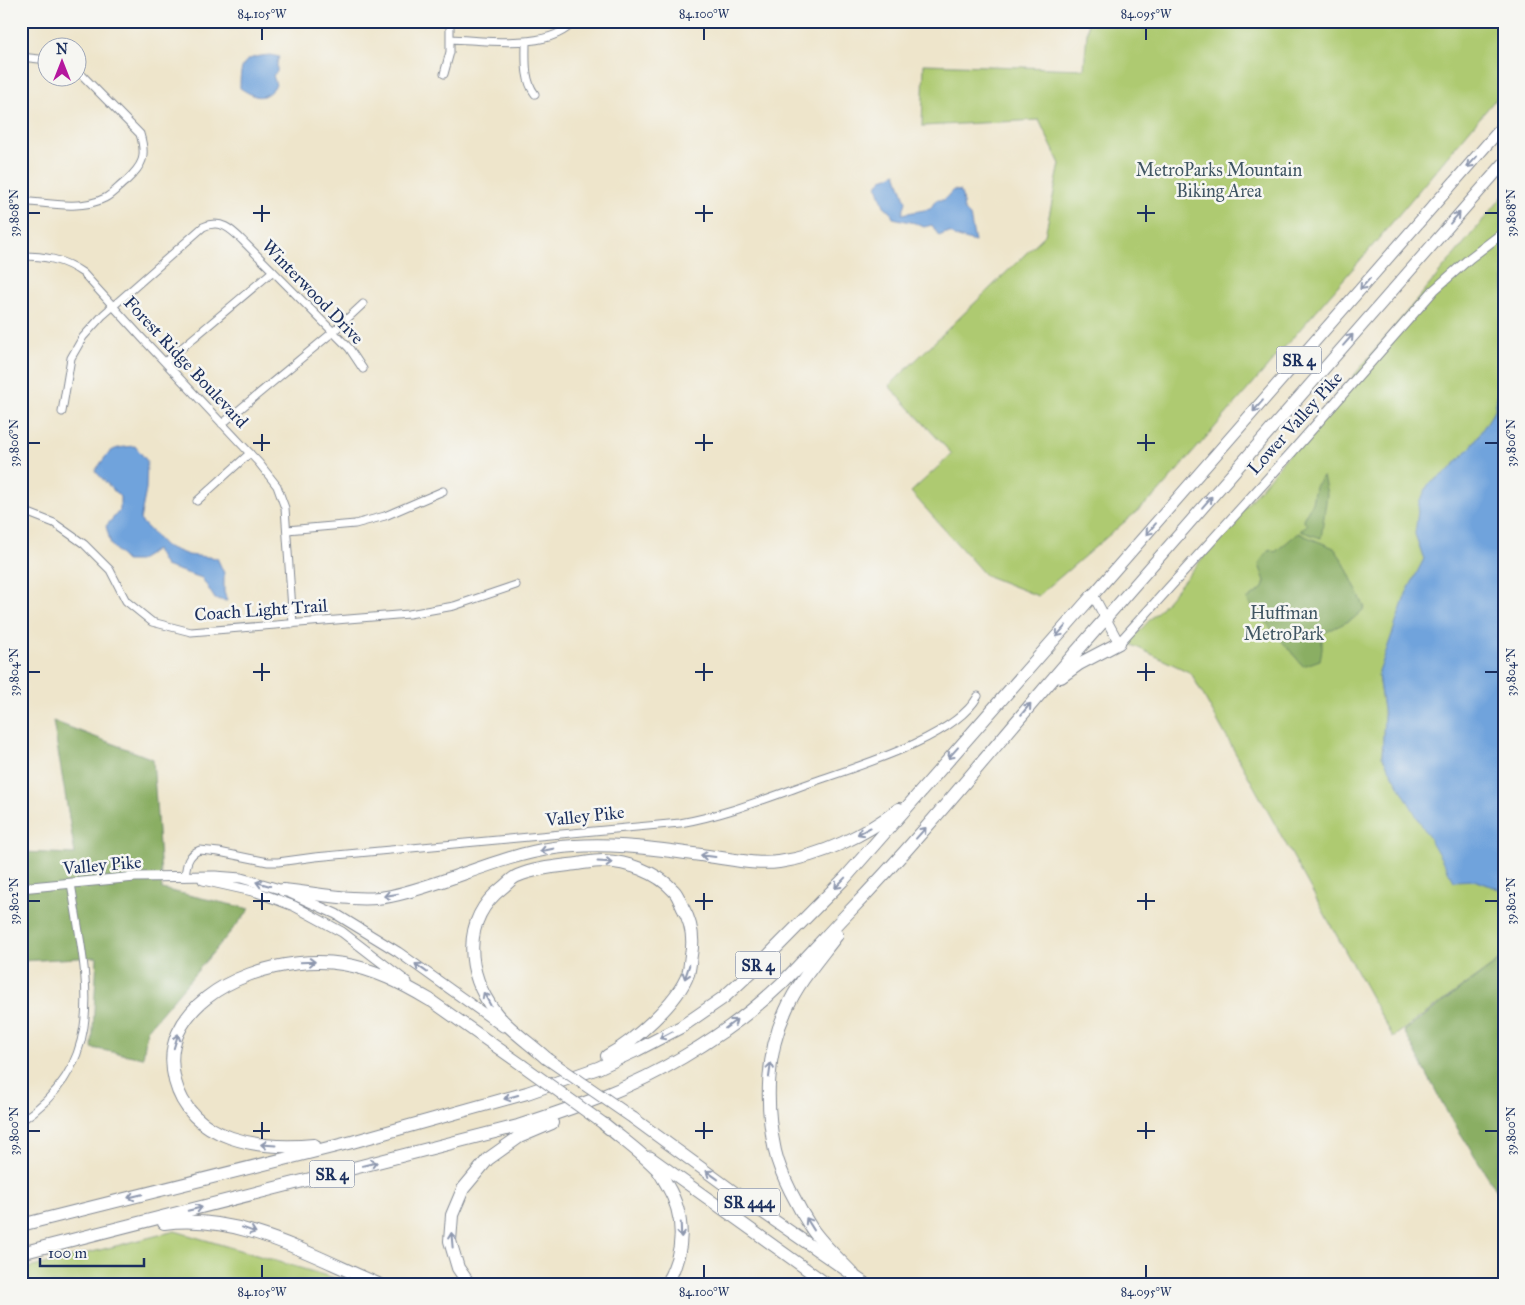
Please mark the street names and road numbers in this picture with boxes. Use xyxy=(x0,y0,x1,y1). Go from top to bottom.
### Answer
street label: Winterwood Drive xyxy=(257,235,369,349)
street label: Forest Ridge Boulevard xyxy=(118,291,253,433)
road number: SR 4 xyxy=(1276,346,1322,374)
street label: Lower Valley Pike xyxy=(1243,367,1347,479)
street label: Coach Light Trail xyxy=(194,594,329,627)
street label: Valley Pike xyxy=(544,801,625,831)
street label: Valley Pike xyxy=(61,851,142,879)
road number: SR 4 xyxy=(736,952,780,978)
road number: SR 4 xyxy=(310,1160,354,1188)
road number: SR 444 xyxy=(718,1188,780,1216)

